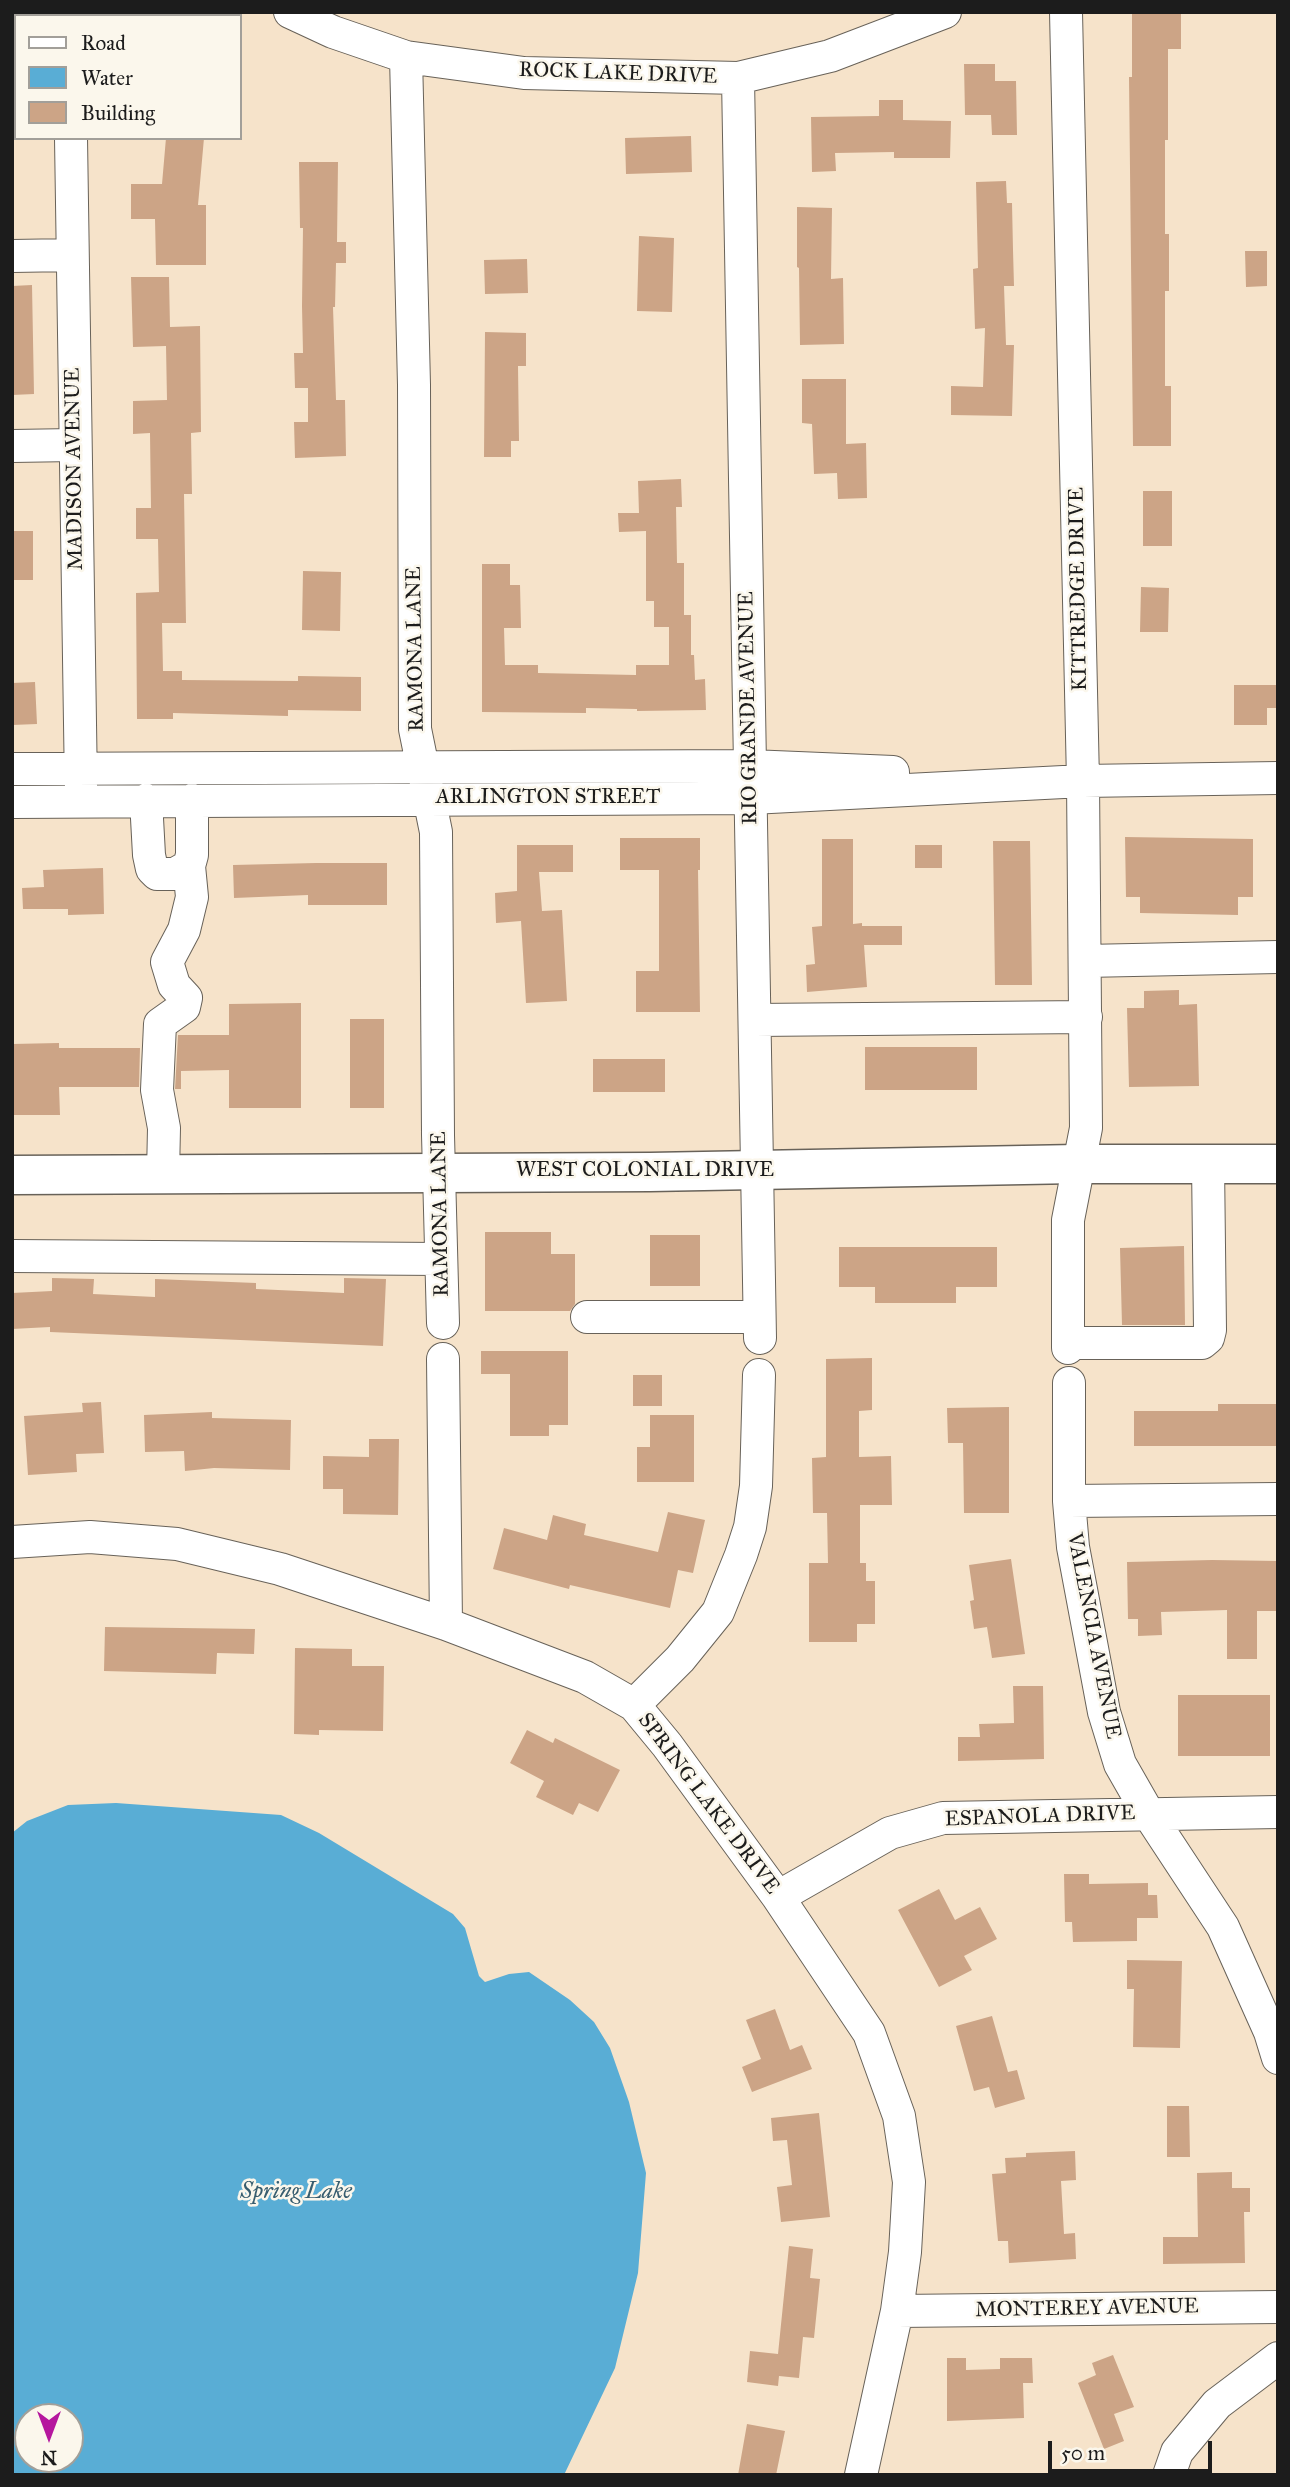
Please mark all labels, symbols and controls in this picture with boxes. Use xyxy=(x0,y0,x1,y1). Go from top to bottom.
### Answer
legend xyxy=(14,14,242,140)
text: Road xyxy=(81,30,126,56)
street label: ROCK LAKE DRIVE xyxy=(518,58,718,90)
text: Water xyxy=(81,65,133,91)
text: Building xyxy=(81,100,155,126)
street label: MADISON AVENUE xyxy=(61,367,89,571)
street label: KITTREDGE DRIVE xyxy=(1065,487,1093,691)
street label: RAMONA LANE xyxy=(402,566,430,732)
street label: RIO GRANDE AVENUE xyxy=(734,591,764,825)
street label: ARLINGTON STREET xyxy=(436,785,660,811)
street label: RAMONA LANE xyxy=(427,1131,455,1297)
street label: WEST COLONIAL DRIVE xyxy=(516,1158,774,1184)
street label: VALENCIA AVENUE xyxy=(1061,1531,1125,1741)
street label: SPRING LAKE DRIVE xyxy=(632,1709,784,1899)
street label: ESPANOLA DRIVE xyxy=(944,1801,1136,1833)
water label: Spring Lake xyxy=(240,2178,352,2206)
street label: MONTEREY AVENUE xyxy=(975,2294,1199,2324)
north arrow xyxy=(14,2403,84,2473)
scale bar xyxy=(1052,2428,1216,2472)
text: 50 m xyxy=(1061,2440,1105,2466)
text: N xyxy=(41,2446,57,2469)

